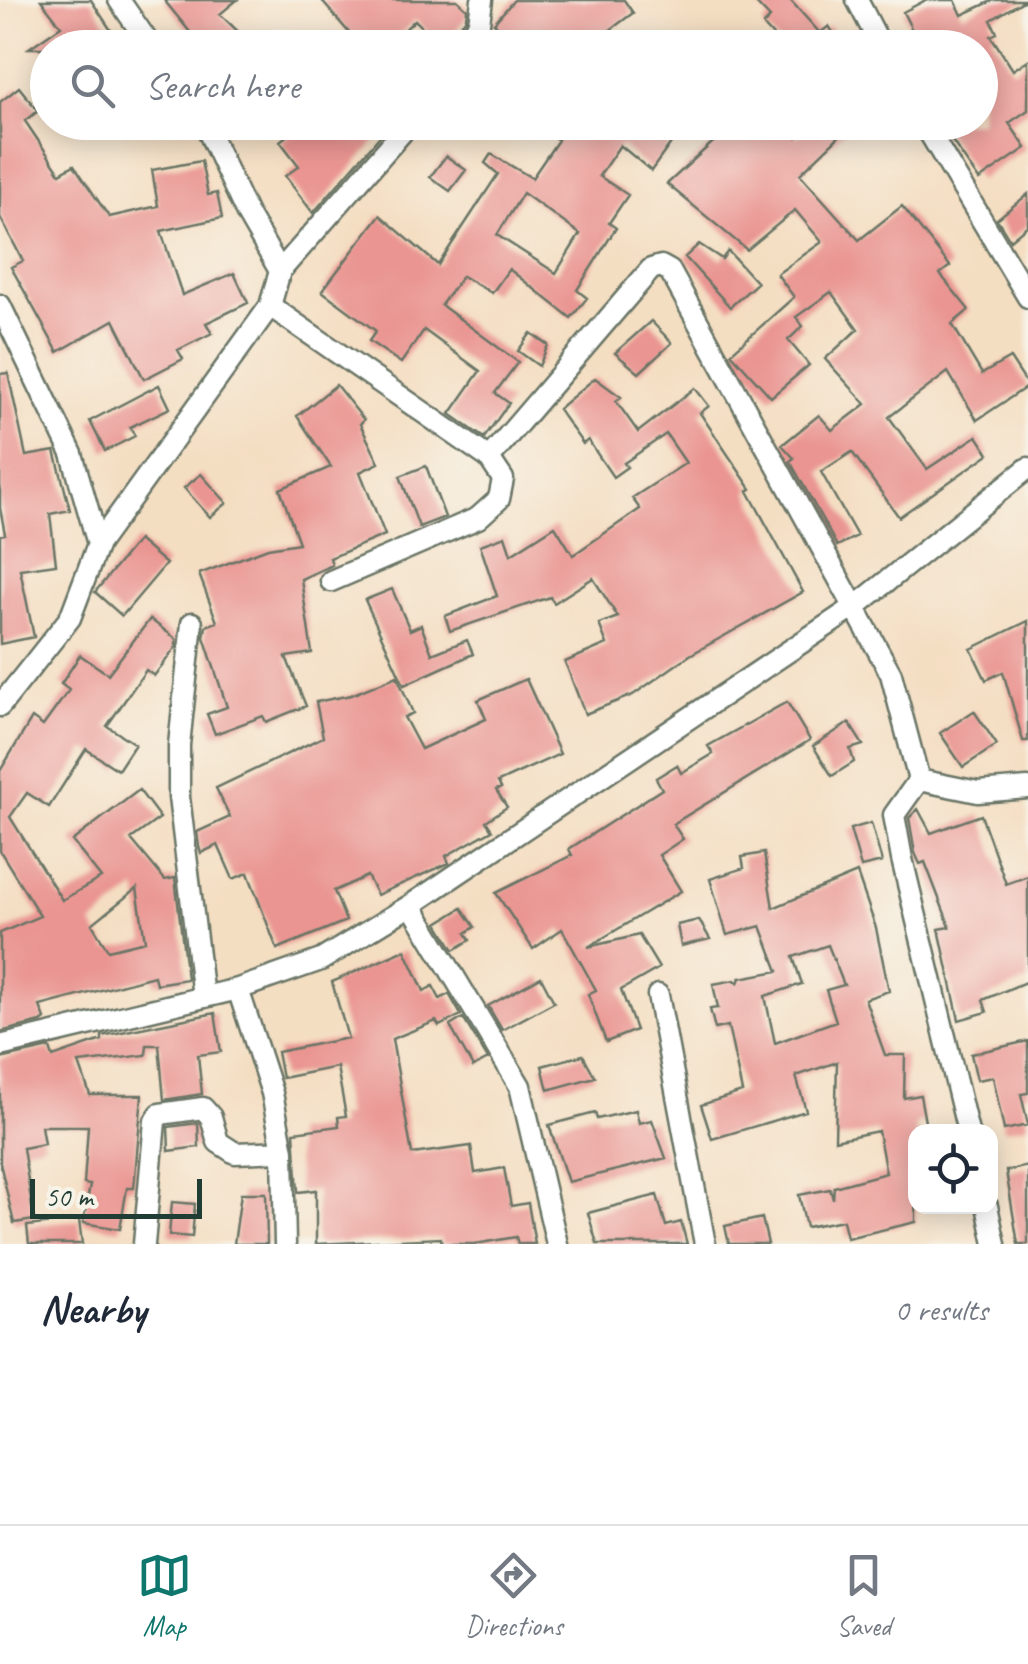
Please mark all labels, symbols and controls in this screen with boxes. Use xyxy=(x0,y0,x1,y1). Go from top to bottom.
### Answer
search box xyxy=(30,30,998,140)
icon: search xyxy=(65,58,120,113)
text: Search here xyxy=(145,62,300,109)
map controls xyxy=(908,1124,998,1214)
button: locate xyxy=(908,1124,998,1214)
scale bar xyxy=(30,1174,202,1218)
text: 50 m xyxy=(45,1179,93,1214)
text: Nearby xyxy=(40,1283,146,1336)
text: 0 results xyxy=(894,1289,988,1330)
tab: Map xyxy=(137,1548,192,1643)
tab: Directions xyxy=(465,1548,563,1643)
tab: Saved xyxy=(836,1548,891,1643)

